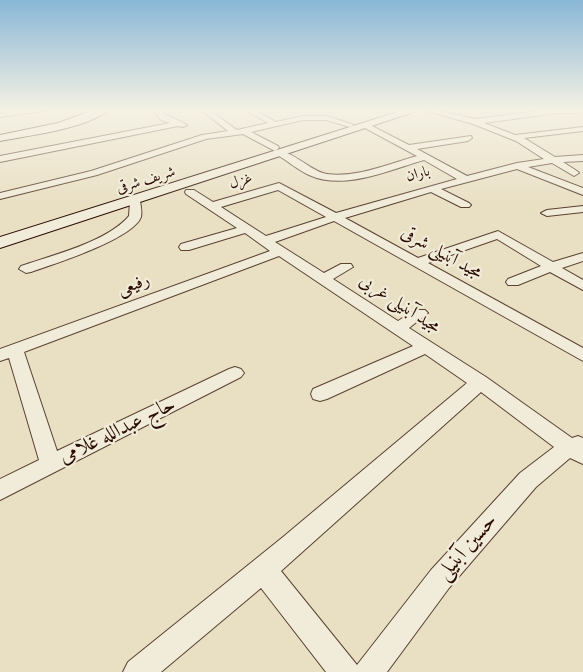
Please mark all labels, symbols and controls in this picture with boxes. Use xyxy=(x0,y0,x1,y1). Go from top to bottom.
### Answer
street label: باران xyxy=(404,163,432,187)
street label: شریف شرقی xyxy=(114,164,178,198)
street label: غزل xyxy=(227,170,255,194)
street label: مجید آبنیلی شرقی xyxy=(397,223,485,285)
street label: رفیعی xyxy=(115,270,153,302)
street label: مجید آبنیلی غربی xyxy=(354,271,444,339)
street label: حاج عبدالله غلامی xyxy=(56,393,180,471)
street label: حسین آبنیلی xyxy=(432,510,504,586)

